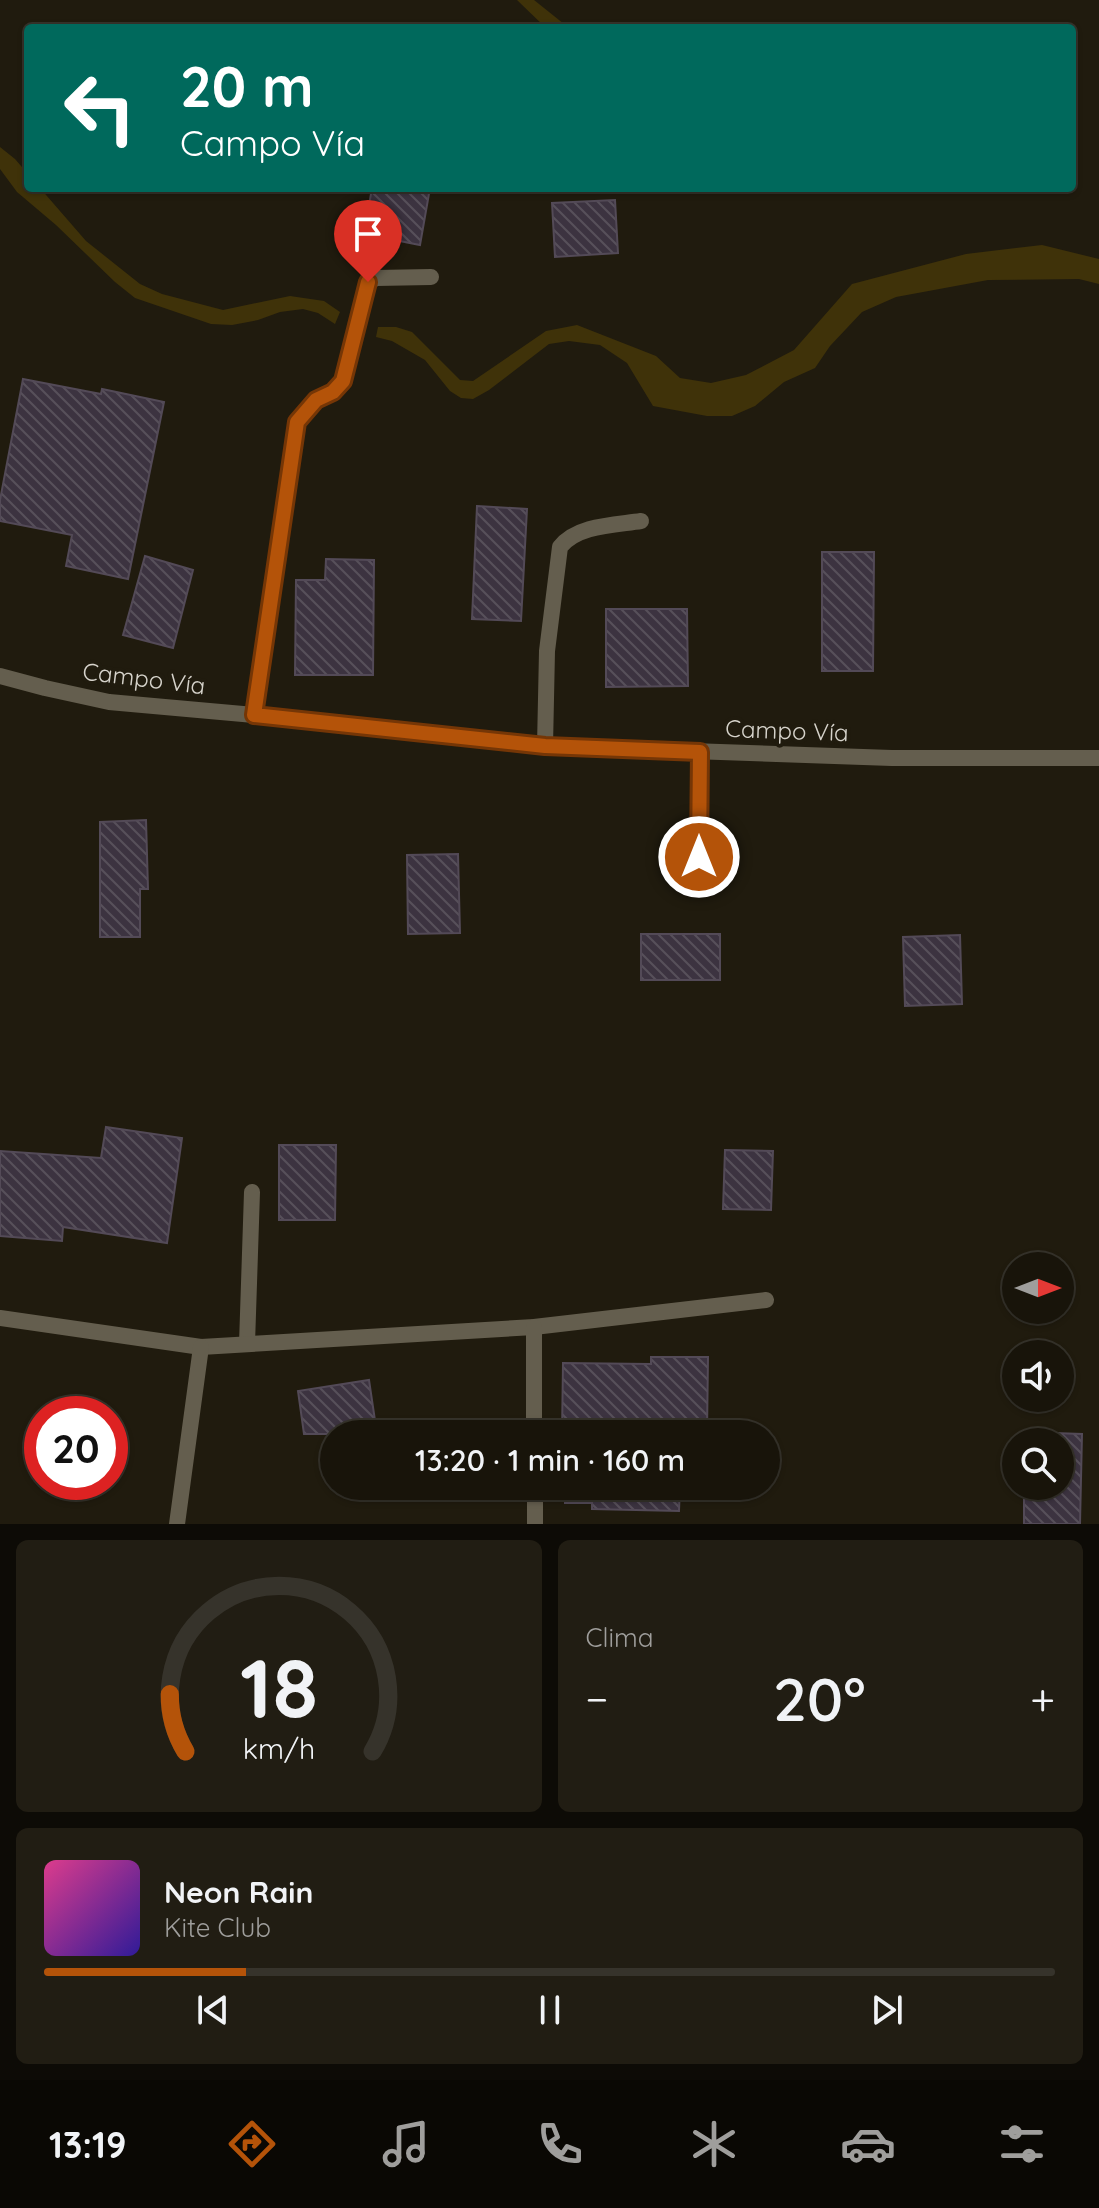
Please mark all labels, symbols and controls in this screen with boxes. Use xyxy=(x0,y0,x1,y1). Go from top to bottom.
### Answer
text: 20 m xyxy=(180,51,314,121)
icon: left xyxy=(48,56,152,160)
text: Campo Vía xyxy=(180,120,365,165)
pin xyxy=(334,200,402,282)
icon: arrive xyxy=(346,212,390,256)
street label: Campo Vía xyxy=(81,656,207,700)
street label: Campo Vía xyxy=(725,713,849,747)
position arrow xyxy=(657,815,741,899)
north arrow xyxy=(1002,1252,1074,1324)
map controls xyxy=(1002,1252,1074,1500)
button: sound xyxy=(1002,1340,1074,1412)
speed limit sign: 20 xyxy=(24,1396,128,1500)
button: search xyxy=(1002,1428,1074,1500)
text: 13:20 · 1 min · 160 m xyxy=(415,1441,685,1479)
text: Clima xyxy=(586,1621,654,1654)
text: 18 xyxy=(240,1635,318,1739)
text: 20° xyxy=(773,1661,866,1736)
text: − xyxy=(586,1671,608,1726)
text: + xyxy=(1030,1671,1055,1726)
text: km/h xyxy=(242,1730,315,1766)
text: Neon Rain xyxy=(164,1873,313,1911)
text: Kite Club xyxy=(164,1911,271,1944)
icon: previous xyxy=(191,1988,235,2032)
icon: pause xyxy=(528,1988,572,2032)
icon: next xyxy=(865,1988,909,2032)
icon: directions xyxy=(224,2116,280,2172)
icon: music xyxy=(378,2116,434,2172)
icon: phone xyxy=(532,2116,588,2172)
icon: climate xyxy=(686,2116,742,2172)
icon: car xyxy=(840,2116,896,2172)
icon: filters xyxy=(994,2116,1050,2172)
text: 13:19 xyxy=(49,2122,127,2167)

